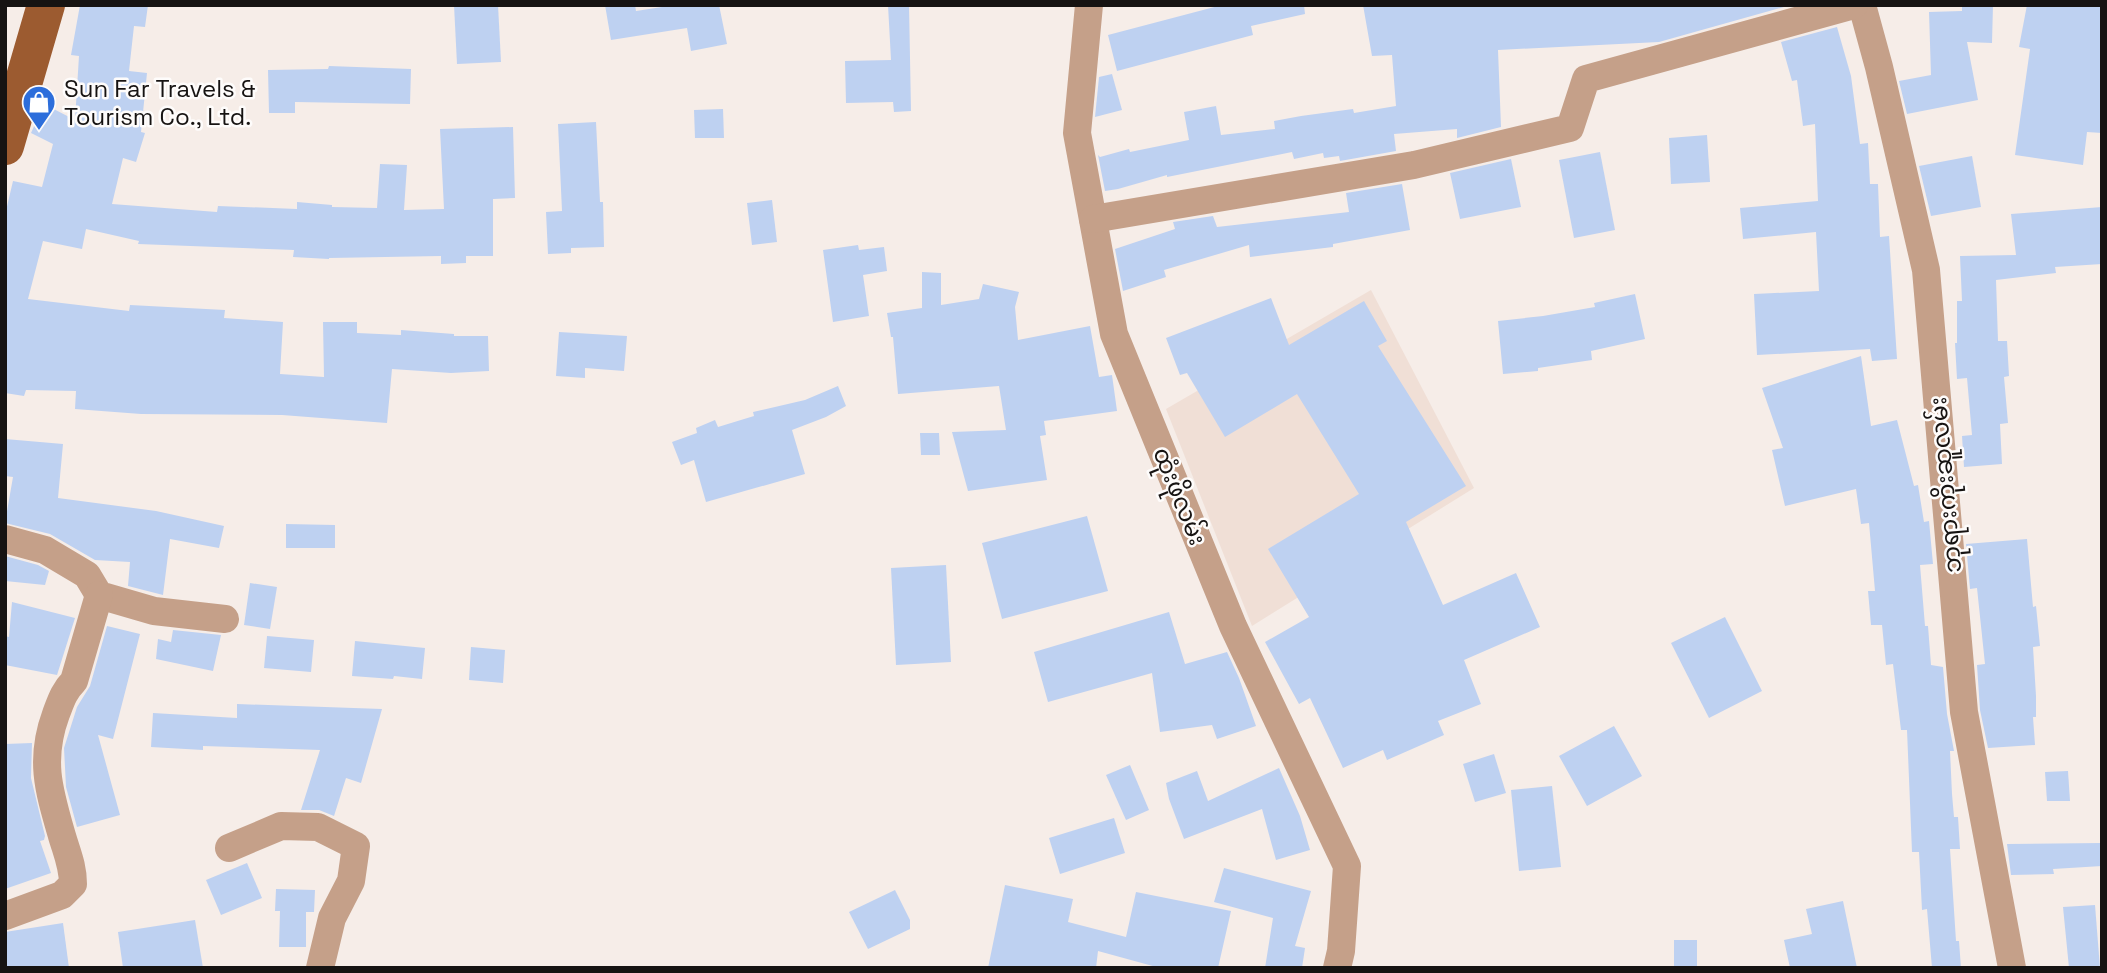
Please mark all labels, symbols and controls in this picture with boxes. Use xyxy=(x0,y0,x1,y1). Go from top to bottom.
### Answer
place label: Sun Far Travels & Tourism Co., Ltd. xyxy=(64,73,255,132)
shop icon: Sun Far Travels & Tourism Co., Ltd. xyxy=(20,83,58,132)
street label: ဘုရားကိုးဆူလမ်း xyxy=(1922,395,1972,574)
street label: ထုံးဖိုလမ်း xyxy=(1143,442,1214,551)

